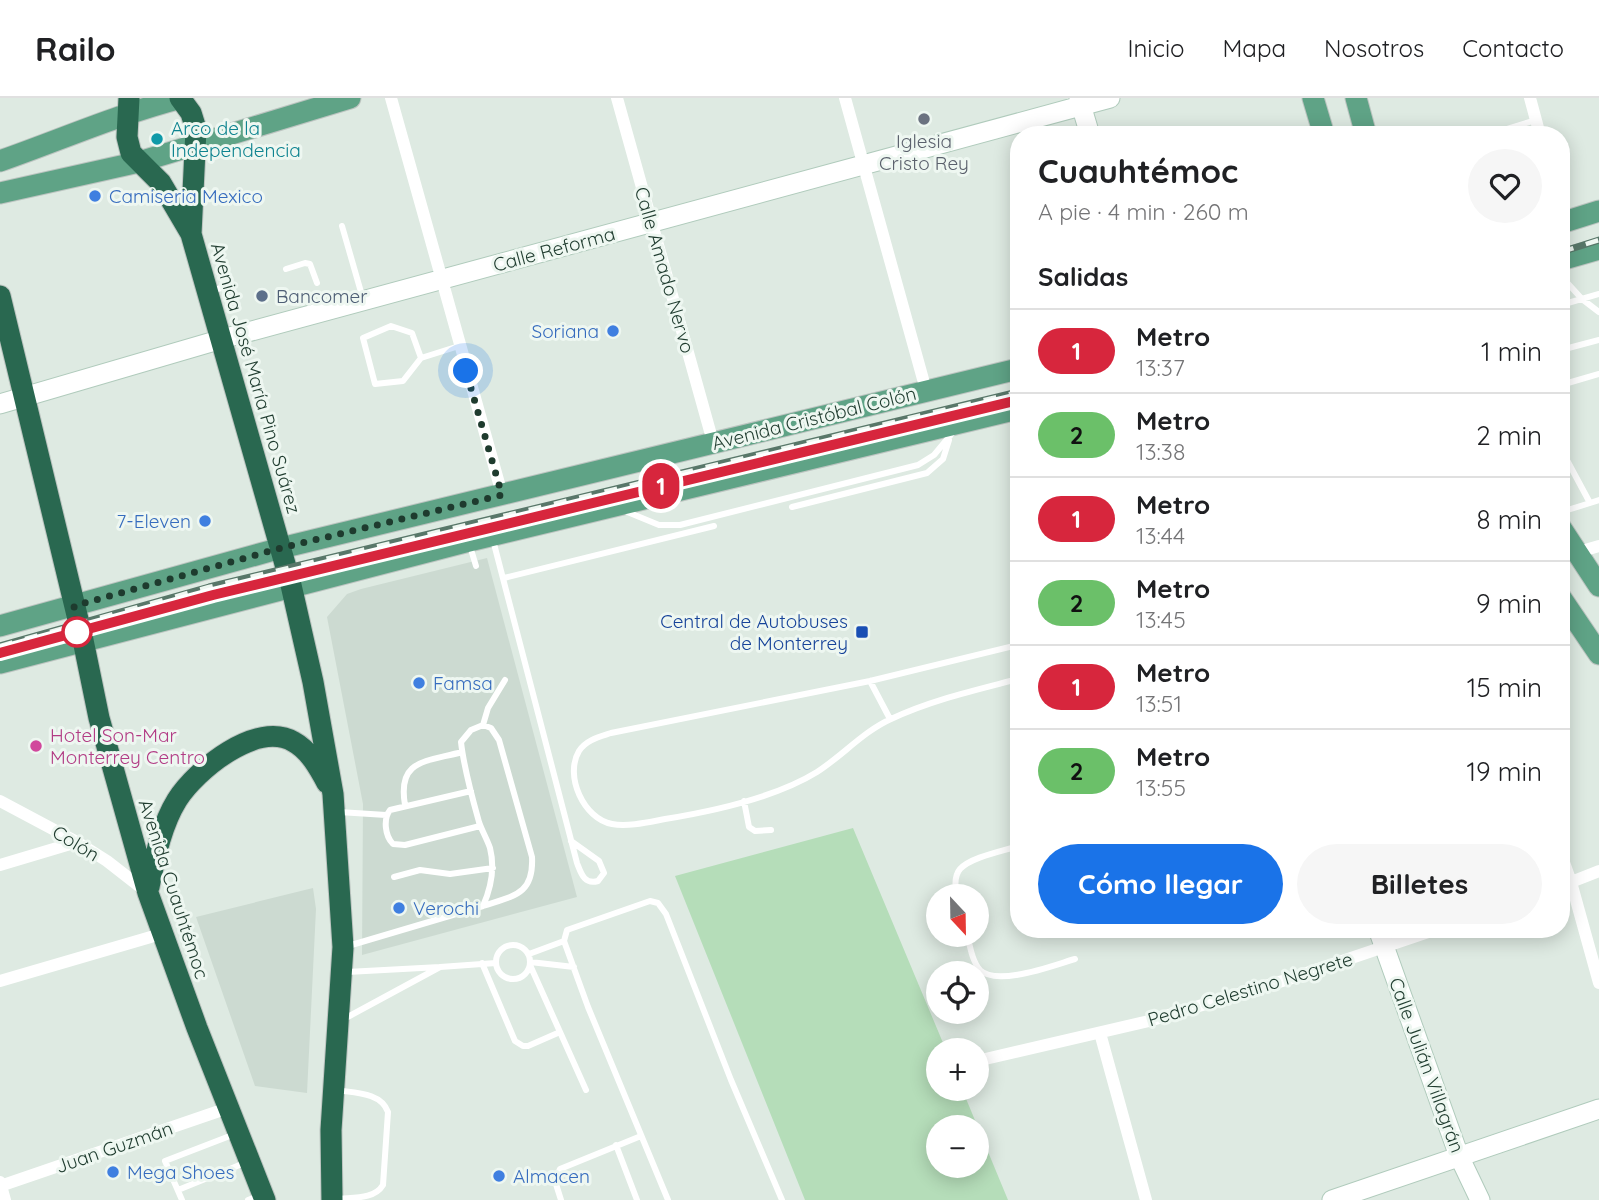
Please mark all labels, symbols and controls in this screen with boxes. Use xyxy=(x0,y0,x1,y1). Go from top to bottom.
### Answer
text: Railo xyxy=(35,28,116,69)
text: Inicio xyxy=(1127,33,1185,63)
text: Mapa xyxy=(1223,33,1286,63)
text: Nosotros xyxy=(1324,33,1424,63)
text: Contacto xyxy=(1462,33,1564,63)
marker: Iglesia Cristo Rey xyxy=(916,111,932,127)
place label: Arco de la Independencia xyxy=(171,116,301,162)
place label: Iglesia Cristo Rey xyxy=(879,129,969,175)
marker: Arco de la Independencia xyxy=(149,131,165,147)
button: heart xyxy=(1468,149,1542,223)
text: Cuauhtémoc xyxy=(1038,150,1238,191)
place label: Camiseria Mexico xyxy=(109,184,263,208)
street label: Calle Amado Nervo xyxy=(630,184,700,356)
marker: Camiseria Mexico xyxy=(87,188,103,204)
text: A pie · 4 min · 260 m xyxy=(1038,197,1249,226)
street label: Calle Reforma xyxy=(490,221,618,277)
street label: Avenida José María Pino Suárez xyxy=(206,240,306,516)
text: Salidas xyxy=(1038,260,1128,293)
place label: Bancomer xyxy=(276,284,368,308)
marker: Bancomer xyxy=(254,288,270,304)
place label: Soriana xyxy=(531,319,599,343)
text: Metro xyxy=(1136,320,1210,353)
marker: Soriana xyxy=(605,323,621,339)
text: 1 min xyxy=(1481,335,1542,368)
text: 1 xyxy=(1072,336,1081,366)
your location xyxy=(448,353,483,388)
text: 13:37 xyxy=(1136,353,1185,382)
street label: Avenida Cristóbal Colón xyxy=(709,381,919,455)
text: Metro xyxy=(1136,404,1210,437)
text: 2 min xyxy=(1476,419,1542,452)
text: 2 xyxy=(1070,420,1083,450)
text: 13:38 xyxy=(1136,437,1185,466)
line badge: 1 xyxy=(638,463,684,509)
text: 1 xyxy=(656,471,666,501)
text: Metro xyxy=(1136,488,1210,521)
text: 8 min xyxy=(1477,503,1542,536)
text: 1 xyxy=(1072,504,1081,534)
place label: 7-Eleven xyxy=(117,509,191,533)
marker: 7-Eleven xyxy=(197,513,213,529)
text: 13:44 xyxy=(1136,521,1185,550)
text: Metro xyxy=(1136,572,1210,605)
text: 9 min xyxy=(1476,587,1542,620)
text: 2 xyxy=(1070,588,1083,618)
text: 13:45 xyxy=(1136,605,1186,634)
place label: Central de Autobuses de Monterrey xyxy=(660,609,848,655)
unlabelled marker xyxy=(62,617,92,647)
marker: Central de Autobuses de Monterrey xyxy=(854,624,870,640)
text: Metro xyxy=(1136,656,1210,689)
place label: Famsa xyxy=(433,671,493,695)
text: 15 min xyxy=(1467,671,1542,704)
text: 1 xyxy=(1072,672,1081,702)
marker: Famsa xyxy=(411,675,427,691)
text: 13:51 xyxy=(1136,689,1182,718)
place label: Hotel Son-Mar Monterrey Centro xyxy=(50,723,205,769)
marker: Hotel Son-Mar Monterrey Centro xyxy=(28,738,44,754)
text: Metro xyxy=(1136,740,1210,773)
text: 19 min xyxy=(1466,755,1542,788)
text: 2 xyxy=(1070,756,1083,786)
text: 13:55 xyxy=(1136,773,1186,802)
street label: Avenida Cuauhtémoc xyxy=(134,796,214,982)
street label: Colón xyxy=(48,820,104,866)
button: Cómo llegar xyxy=(1038,844,1283,924)
button: Billetes xyxy=(1297,844,1542,924)
north arrow xyxy=(926,884,989,947)
map controls xyxy=(926,884,989,1178)
place label: Verochi xyxy=(413,896,479,920)
marker: Verochi xyxy=(391,900,407,916)
street label: Pedro Celestino Negrete xyxy=(1145,946,1355,1032)
button: locate xyxy=(926,961,989,1024)
street label: Calle Julián Villagrán xyxy=(1384,974,1470,1156)
button: + xyxy=(926,1038,989,1101)
button: − xyxy=(926,1115,989,1178)
street label: Juan Guzmán xyxy=(52,1116,176,1178)
place label: Mega Shoes xyxy=(127,1160,234,1184)
marker: Mega Shoes xyxy=(105,1164,121,1180)
place label: Almacen xyxy=(513,1164,590,1188)
marker: Almacen xyxy=(491,1168,507,1184)

